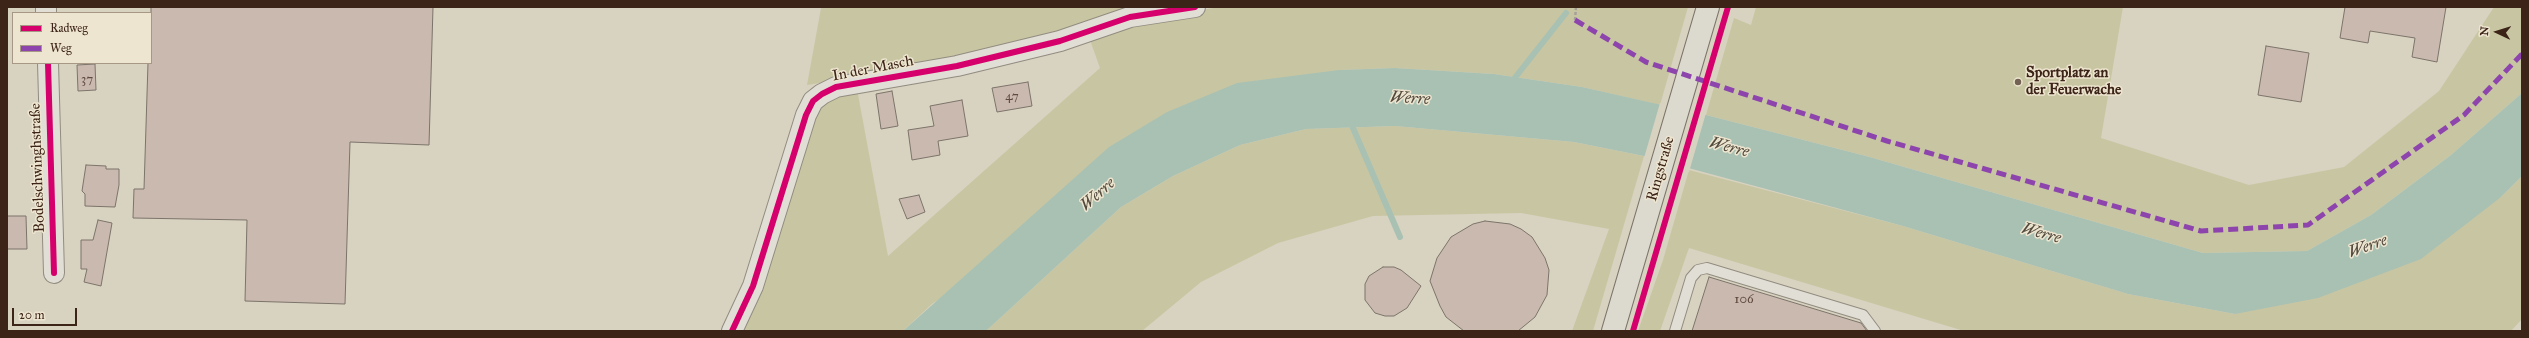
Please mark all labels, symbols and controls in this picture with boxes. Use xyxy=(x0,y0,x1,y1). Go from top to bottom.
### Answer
legend xyxy=(12,12,152,64)
north arrow xyxy=(2477,12,2517,52)
text: Radweg xyxy=(50,21,88,35)
text: N xyxy=(2478,26,2491,36)
text: Weg xyxy=(50,41,72,55)
street label: In der Masch xyxy=(831,52,915,86)
place label: Sportplatz an der Feuerwache xyxy=(2026,64,2121,99)
house number: 37 xyxy=(81,72,93,88)
marker: Sportplatz an der Feuerwache xyxy=(2013,77,2023,87)
water label: Werre xyxy=(1390,88,1430,110)
house number: 47 xyxy=(1005,89,1019,105)
street label: Bodelschwinghstraße xyxy=(27,103,49,233)
water label: Werre xyxy=(1707,134,1751,162)
street label: Ringstraße xyxy=(1643,135,1679,203)
water label: Werre xyxy=(1077,174,1119,216)
water label: Werre xyxy=(2019,220,2063,248)
water label: Werre xyxy=(2346,231,2390,263)
house number: 106 xyxy=(1734,292,1754,308)
scale bar xyxy=(14,300,79,326)
text: 20 m xyxy=(19,308,45,322)

